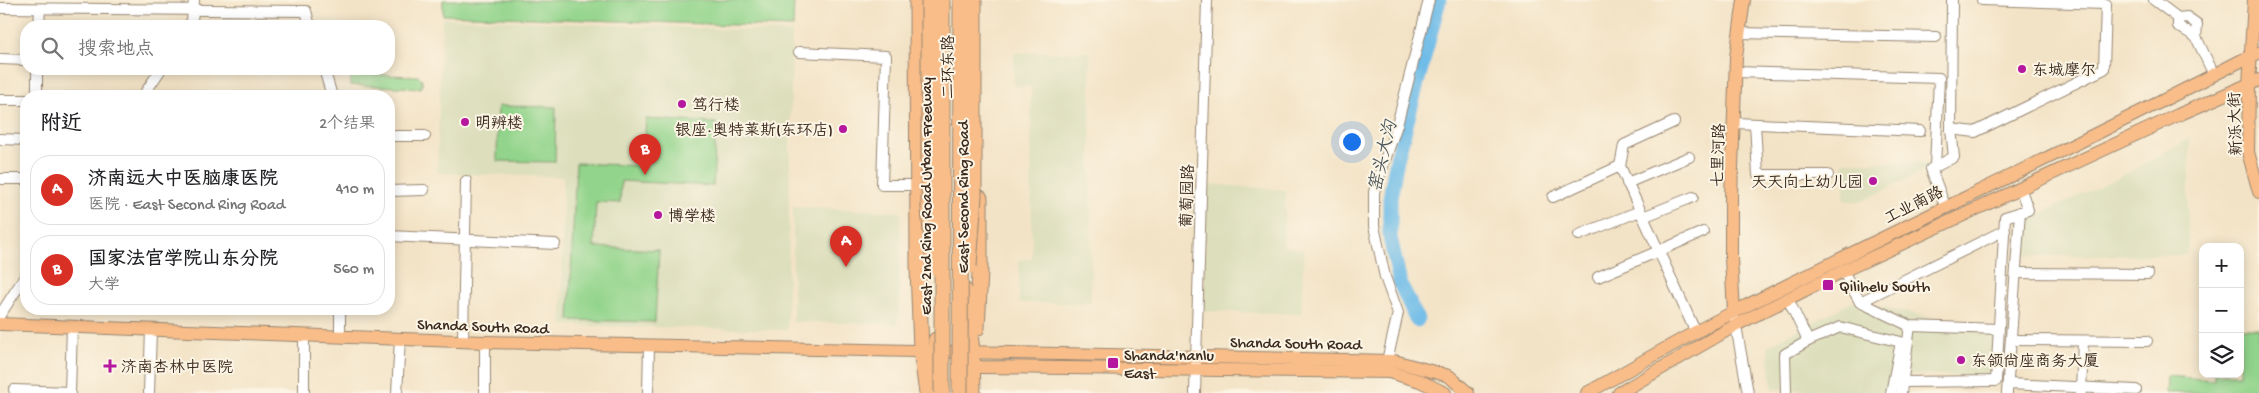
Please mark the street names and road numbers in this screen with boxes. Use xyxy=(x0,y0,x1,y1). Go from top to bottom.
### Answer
street label: 二环东路 xyxy=(939,35,960,99)
street label: East 2nd Ring Road Urban Freeway xyxy=(919,77,938,315)
street label: 新泺大街 xyxy=(2226,92,2248,156)
street label: East Second Ring Road xyxy=(956,119,975,273)
street label: 七里河路 xyxy=(1708,123,1731,187)
street label: 葡萄园路 xyxy=(1177,164,1200,228)
street label: 工业南路 xyxy=(1881,182,1947,230)
street label: Shanda South Road xyxy=(417,317,551,340)
street label: Shanda South Road xyxy=(1230,335,1364,356)

